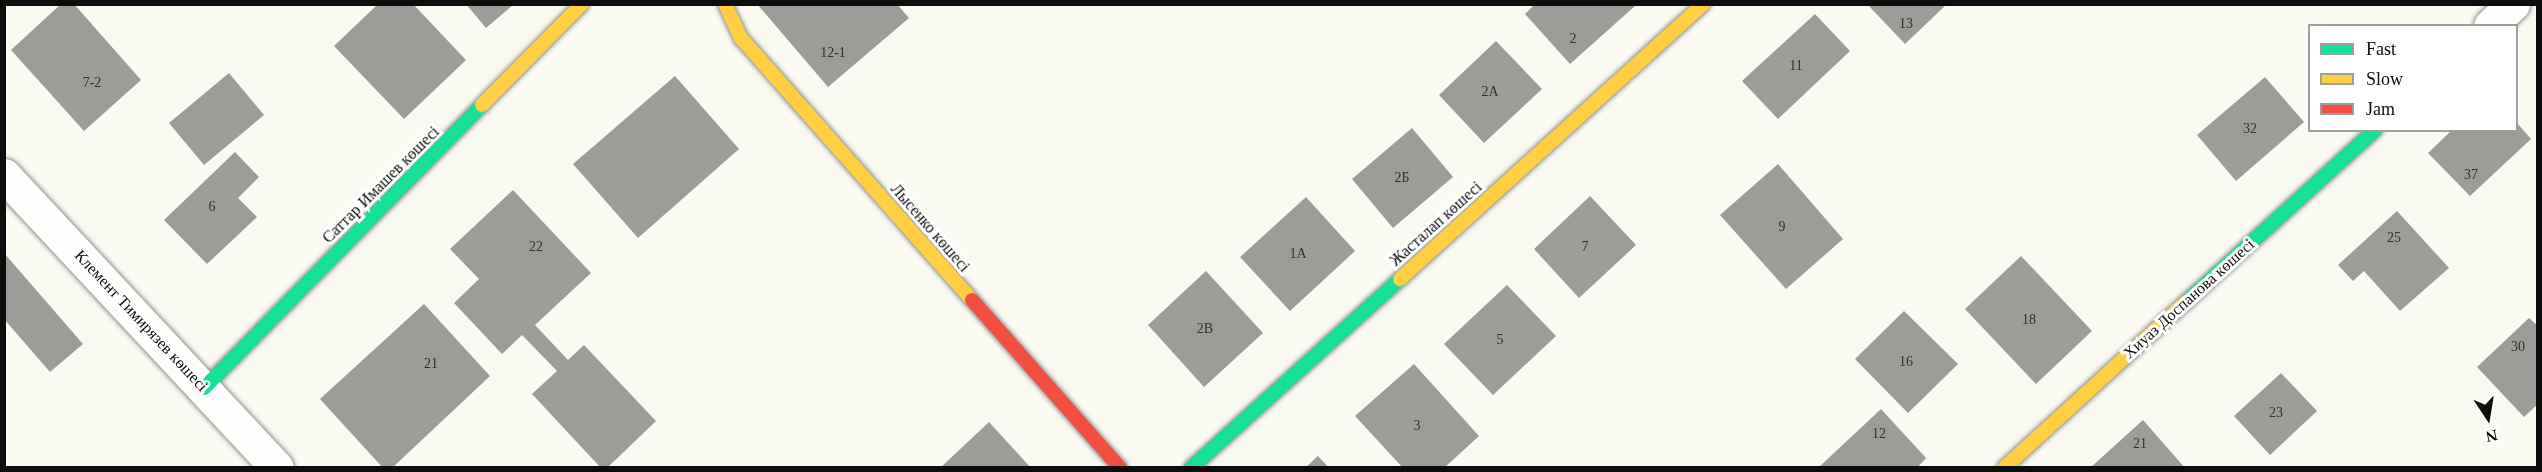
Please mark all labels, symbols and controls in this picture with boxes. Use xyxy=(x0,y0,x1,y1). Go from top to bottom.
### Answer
house number: 13 xyxy=(1899,16,1913,32)
legend xyxy=(2308,24,2518,132)
house number: 2 xyxy=(1570,31,1576,47)
text: Fast xyxy=(2366,39,2396,59)
house number: 12-1 xyxy=(820,45,846,61)
house number: 11 xyxy=(1789,58,1803,74)
text: Slow xyxy=(2366,69,2403,89)
house number: 7-2 xyxy=(83,75,101,91)
house number: 2А xyxy=(1481,84,1499,100)
text: Jam xyxy=(2366,99,2395,119)
house number: 32 xyxy=(2243,121,2257,137)
street label: Саттар Имашев көшесі xyxy=(319,123,443,247)
house number: 37 xyxy=(2464,167,2478,183)
house number: 2Б xyxy=(1394,170,1410,186)
street label: Жасталап көшесі xyxy=(1386,178,1486,270)
street label: Лысенко көшесі xyxy=(886,180,974,276)
house number: 6 xyxy=(208,199,216,215)
house number: 9 xyxy=(1778,219,1786,235)
house number: 25 xyxy=(2387,230,2401,246)
street label: Хиуаз Доспанова көшесі xyxy=(2120,235,2258,363)
house number: 22 xyxy=(529,239,543,255)
house number: 7 xyxy=(1582,239,1588,255)
street label: Клемент Тимирязев көшесі xyxy=(70,246,212,396)
house number: 1А xyxy=(1289,246,1307,262)
house number: 18 xyxy=(2022,312,2036,328)
house number: 2В xyxy=(1197,321,1213,337)
house number: 5 xyxy=(1496,332,1504,348)
house number: 30 xyxy=(2511,339,2525,355)
house number: 16 xyxy=(1899,354,1913,370)
house number: 21 xyxy=(424,356,438,372)
north arrow xyxy=(2458,388,2518,448)
house number: 23 xyxy=(2269,405,2283,421)
house number: 3 xyxy=(1414,418,1420,434)
house number: 12 xyxy=(1872,426,1886,442)
text: N xyxy=(2484,427,2499,446)
house number: 21 xyxy=(2133,436,2147,452)

